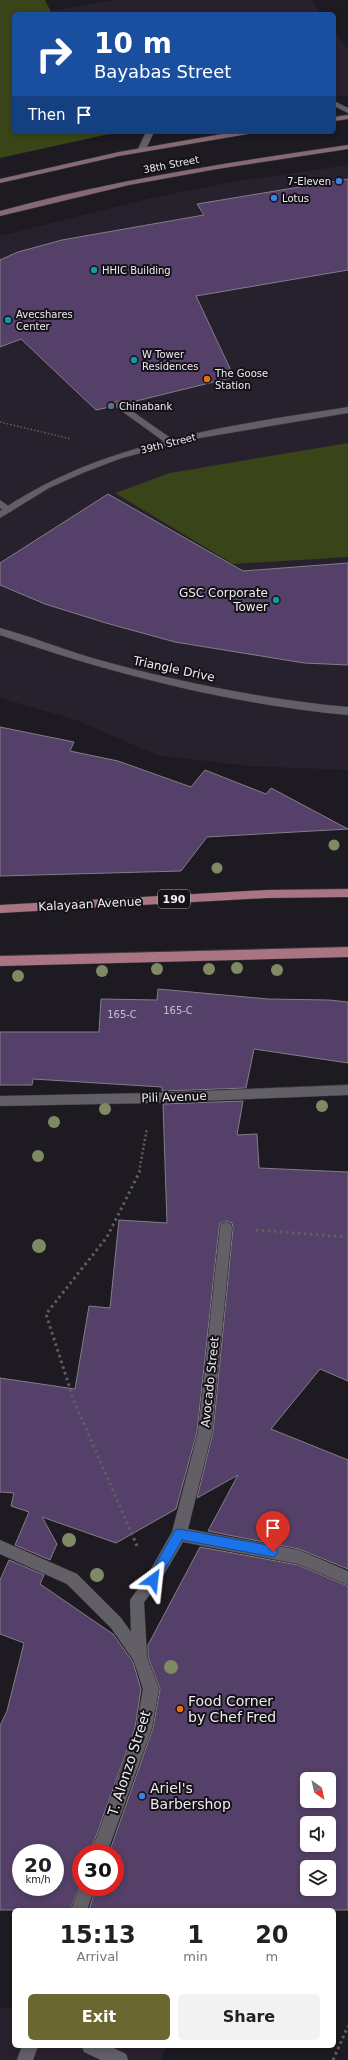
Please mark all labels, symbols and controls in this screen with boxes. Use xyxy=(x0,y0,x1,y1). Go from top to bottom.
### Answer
text: 10 m xyxy=(94,27,172,60)
icon: right xyxy=(28,28,80,80)
text: Bayabas Street xyxy=(94,61,231,82)
icon: arrive xyxy=(73,104,95,126)
text: Then xyxy=(28,106,65,124)
street label: 38th Street xyxy=(142,154,200,175)
place label: 7-Eleven xyxy=(287,176,331,187)
marker: 7-Eleven xyxy=(334,176,344,186)
marker: Lotus xyxy=(269,193,279,203)
place label: Lotus xyxy=(282,193,309,204)
marker: HHIC Building xyxy=(89,265,99,275)
place label: HHIC Building xyxy=(102,265,171,276)
place label: Avecshares Center xyxy=(16,309,73,332)
marker: Avecshares Center xyxy=(3,315,13,325)
place label: W Tower Residences xyxy=(142,349,198,372)
marker: W Tower Residences xyxy=(129,355,139,365)
place label: The Goose Station xyxy=(214,368,268,391)
marker: The Goose Station xyxy=(202,374,212,384)
marker: Chinabank xyxy=(106,401,116,411)
place label: Chinabank xyxy=(119,401,172,412)
street label: 39th Street xyxy=(139,431,197,456)
place label: GSC Corporate Tower xyxy=(179,586,268,614)
marker: GSC Corporate Tower xyxy=(271,595,281,605)
street label: Triangle Drive xyxy=(131,653,216,684)
road number: 190 xyxy=(158,890,190,908)
street label: Kalayaan Avenue xyxy=(38,894,142,914)
house number: 165-C xyxy=(163,1005,193,1016)
house number: 165-C xyxy=(107,1009,137,1020)
street label: Pili Avenue xyxy=(141,1089,207,1105)
street label: Avocado Street xyxy=(198,1336,222,1428)
pin xyxy=(256,1511,290,1552)
icon: arrive xyxy=(262,1517,284,1539)
position arrow xyxy=(132,1559,174,1601)
place label: Food Corner by Chef Fred xyxy=(188,1693,276,1725)
marker: Food Corner by Chef Fred xyxy=(175,1704,185,1714)
street label: T. Alonzo Street xyxy=(104,1708,154,1819)
north arrow xyxy=(300,1772,336,1808)
map controls xyxy=(300,1772,336,1896)
place label: Ariel's Barbershop xyxy=(150,1780,231,1812)
marker: Ariel's Barbershop xyxy=(137,1791,147,1801)
button: sound xyxy=(300,1816,336,1852)
speed limit sign: 30 xyxy=(72,1844,124,1896)
text: 20 xyxy=(24,1853,52,1877)
button: layers xyxy=(300,1860,336,1896)
text: km/h xyxy=(25,1874,51,1885)
text: 15:13 xyxy=(59,1921,136,1949)
text: 1 xyxy=(187,1921,204,1949)
text: 20 xyxy=(255,1921,289,1949)
text: Arrival xyxy=(76,1949,119,1964)
text: min xyxy=(183,1949,208,1964)
text: m xyxy=(266,1949,278,1964)
button: Exit xyxy=(28,1994,170,2040)
button: Share xyxy=(178,1994,320,2040)

